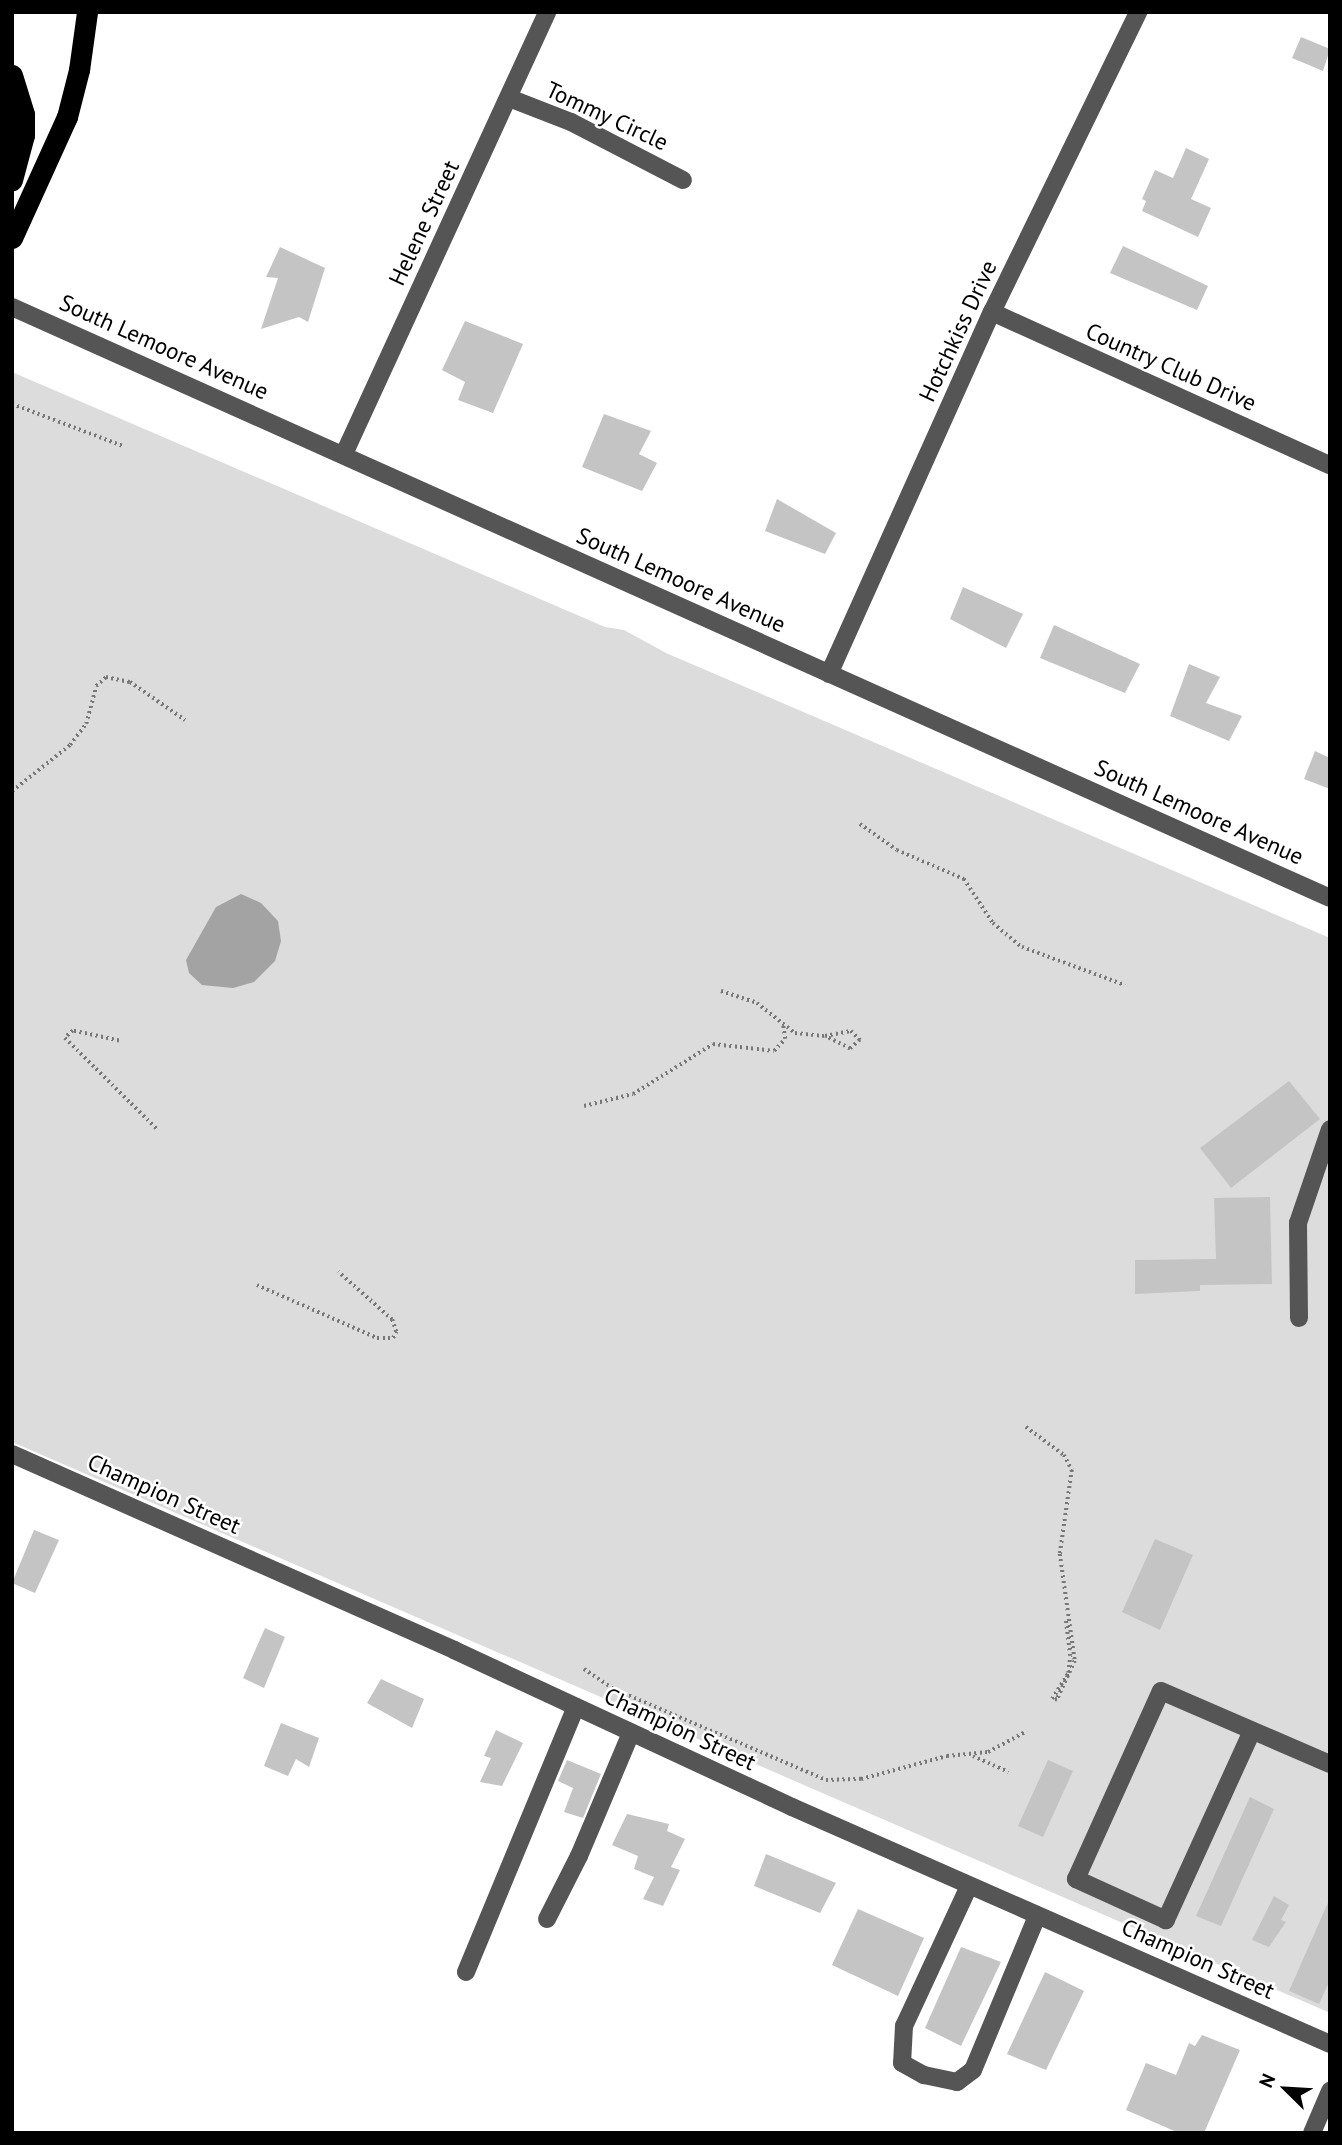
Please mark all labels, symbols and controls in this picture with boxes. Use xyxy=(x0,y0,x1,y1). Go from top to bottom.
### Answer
street label: Tommy Circle xyxy=(541,76,673,156)
street label: Helene Street xyxy=(383,156,465,290)
street label: Hotchkiss Drive xyxy=(913,256,1003,406)
street label: South Lemoore Avenue xyxy=(55,288,273,406)
street label: Country Club Drive xyxy=(1081,317,1261,417)
street label: South Lemoore Avenue xyxy=(572,521,790,639)
street label: South Lemoore Avenue xyxy=(1090,753,1308,871)
street label: Champion Street xyxy=(83,1448,245,1540)
street label: Champion Street xyxy=(600,1682,760,1776)
street label: Champion Street xyxy=(1117,1913,1279,2005)
north arrow xyxy=(1251,2054,1321,2124)
text: N xyxy=(1253,2070,1280,2091)

